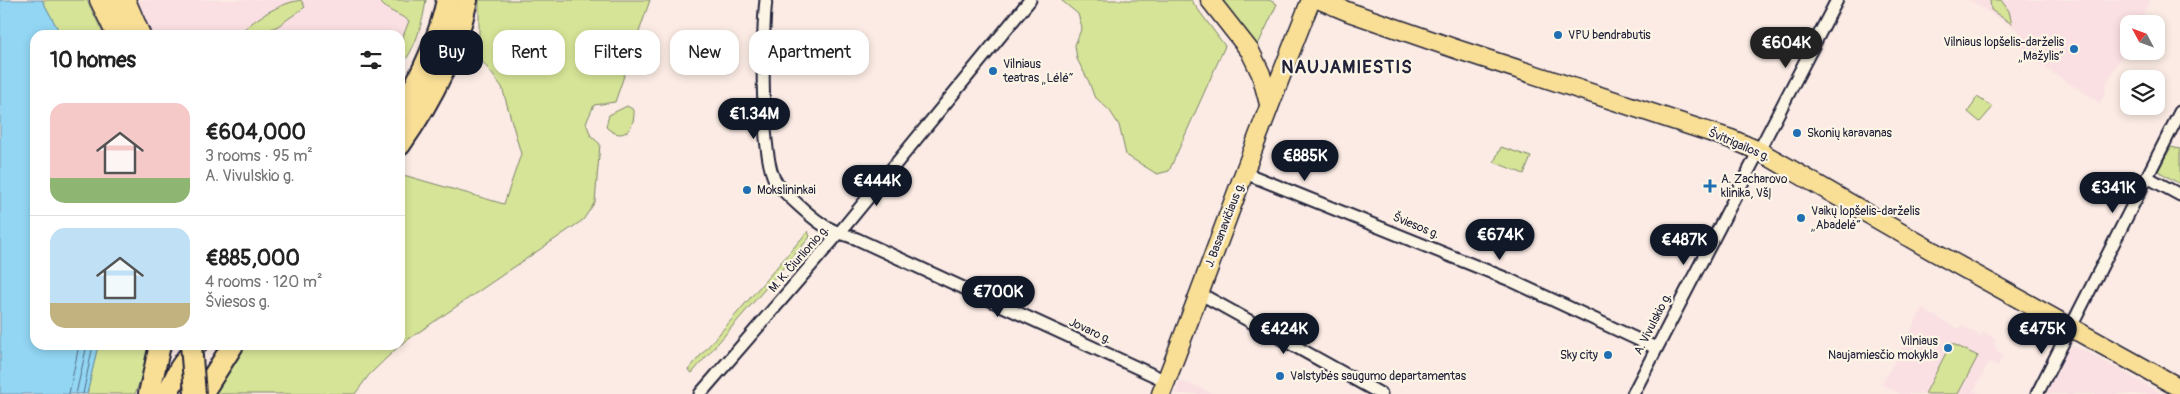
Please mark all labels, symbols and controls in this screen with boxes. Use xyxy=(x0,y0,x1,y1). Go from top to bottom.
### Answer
north arrow xyxy=(2120,15,2165,60)
map controls xyxy=(2120,15,2165,115)
pin: €604K xyxy=(1751,27,1821,69)
place label: VPU bendrabutis xyxy=(1568,28,1651,43)
marker: VPU bendrabutis xyxy=(1552,29,1564,41)
chip: Buy xyxy=(420,30,483,75)
chip: Rent xyxy=(493,30,565,75)
chip: Filters xyxy=(575,30,660,75)
chip: New xyxy=(670,30,739,75)
chip: Apartment xyxy=(749,30,869,75)
text: €604K xyxy=(1761,33,1811,53)
place label: Vilniaus lopšelis-darželis „Mažylis“ xyxy=(1943,35,2065,64)
marker: Vilniaus lopšelis-darželis „Mažylis“ xyxy=(2068,43,2080,55)
icon: filters xyxy=(357,46,385,74)
text: 10 homes xyxy=(50,47,136,74)
district label: NAUJAMIESTIS xyxy=(1281,56,1413,79)
place label: Vilniaus teatras „Lėlė“ xyxy=(1002,57,1074,86)
marker: Vilniaus teatras „Lėlė“ xyxy=(987,65,999,77)
button: layers xyxy=(2120,70,2165,115)
pin: €1.34M xyxy=(713,98,795,140)
text: €1.34M xyxy=(729,104,779,124)
text: €604,000 xyxy=(205,119,306,146)
icon: home xyxy=(90,123,150,183)
street label: Švitrigailos g. xyxy=(1706,124,1773,165)
place label: Skonių karavanas xyxy=(1807,126,1893,141)
marker: Skonių karavanas xyxy=(1791,127,1803,139)
pin: €885K xyxy=(1270,140,1340,182)
text: 3 rooms · 95 m² xyxy=(205,146,313,166)
text: €885K xyxy=(1282,146,1328,166)
pin: €444K xyxy=(842,164,912,207)
text: A. Vivulskio g. xyxy=(205,166,295,186)
text: €444K xyxy=(853,171,901,191)
place label: A. Zacharovo klinika, VšĮ xyxy=(1721,172,1788,201)
pin: €341K xyxy=(2078,172,2148,214)
text: €341K xyxy=(2091,178,2135,198)
marker: A. Zacharovo klinika, VšĮ xyxy=(1703,179,1717,193)
street label: J. Basanavičiaus g. xyxy=(1202,180,1248,270)
place label: Mokslininkai xyxy=(757,183,816,198)
marker: Mokslininkai xyxy=(741,184,753,196)
place label: Vaikų lopšelis-darželis „Abadelė“ xyxy=(1811,204,1920,233)
street label: Šviesos g. xyxy=(1390,209,1442,242)
marker: Vaikų lopšelis-darželis „Abadelė“ xyxy=(1795,212,1807,224)
pin: €674K xyxy=(1465,218,1535,261)
street label: M. K. Čiurlionio g. xyxy=(765,222,832,296)
pin: €487K xyxy=(1649,224,1719,266)
text: €674K xyxy=(1476,225,1524,245)
text: €487K xyxy=(1661,230,1707,250)
text: €885,000 xyxy=(205,245,300,272)
icon: home xyxy=(90,248,150,308)
text: 4 rooms · 120 m² xyxy=(205,272,322,292)
pin: €700K xyxy=(963,276,1033,318)
text: €700K xyxy=(973,282,1023,302)
street label: A. Vivulskio g. xyxy=(1631,291,1675,357)
text: Šviesos g. xyxy=(205,292,270,312)
pin: €424K xyxy=(1249,312,1319,355)
pin: €475K xyxy=(2007,312,2077,355)
street label: Jovaro g. xyxy=(1066,315,1114,347)
text: €424K xyxy=(1260,319,1308,339)
text: €475K xyxy=(2019,319,2065,339)
place label: Vilniaus Naujamiesčio mokykla xyxy=(1828,334,1939,363)
marker: Vilniaus Naujamiesčio mokykla xyxy=(1942,342,1954,354)
place label: Sky city xyxy=(1560,348,1598,363)
marker: Sky city xyxy=(1602,349,1614,361)
place label: Valstybės saugumo departamentas xyxy=(1290,369,1467,384)
marker: Valstybės saugumo departamentas xyxy=(1274,370,1286,382)

